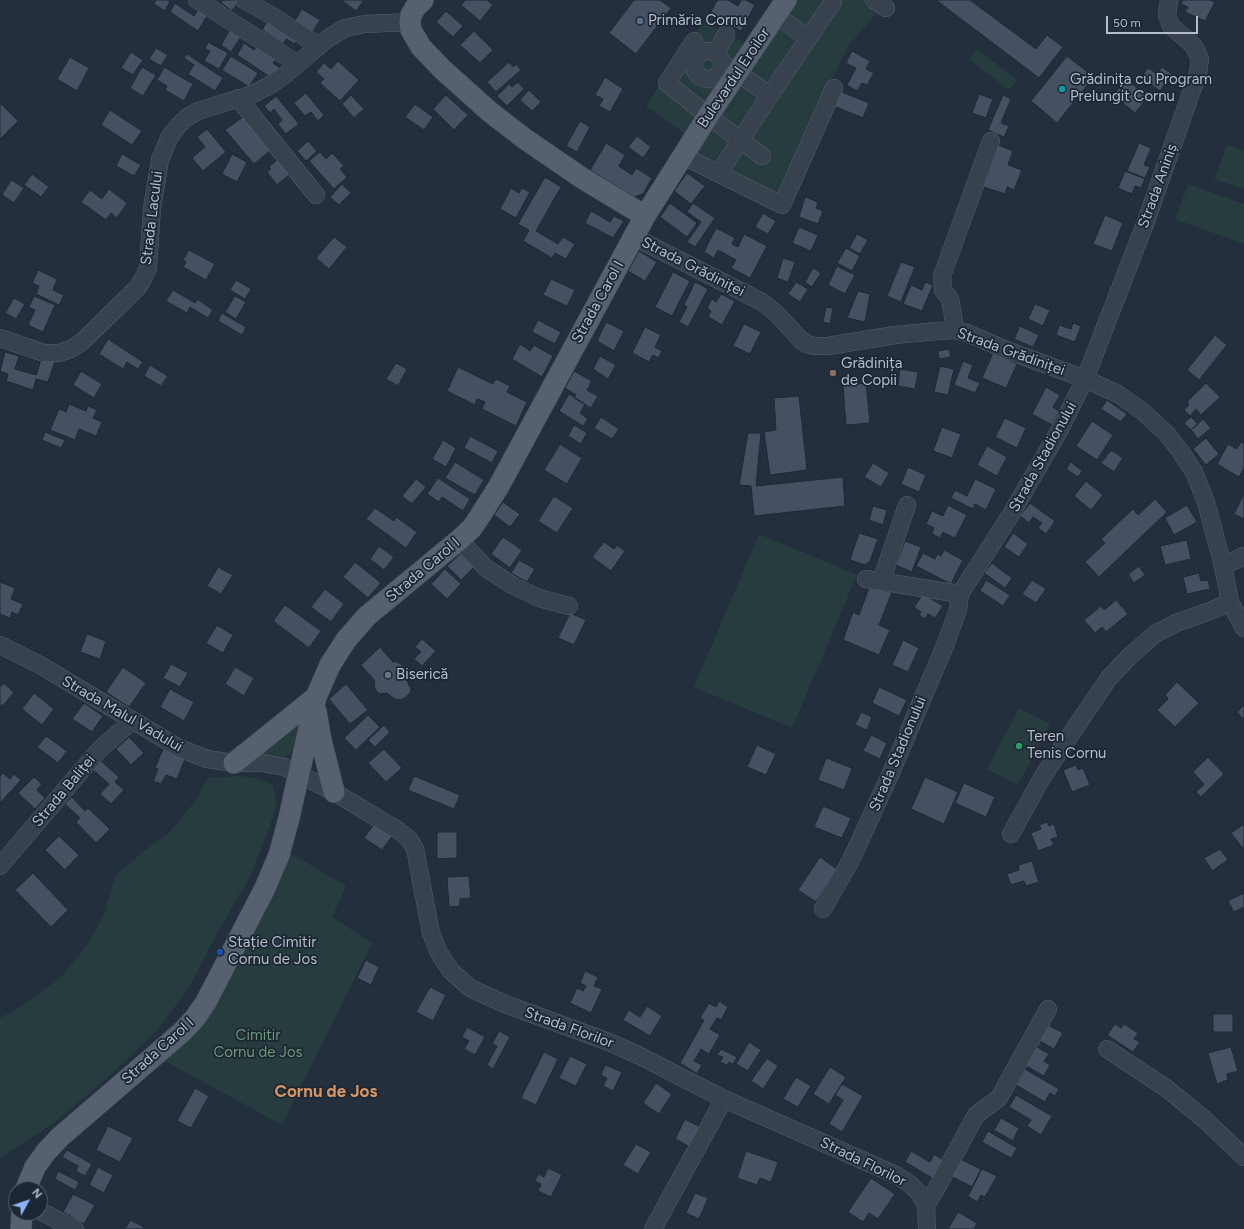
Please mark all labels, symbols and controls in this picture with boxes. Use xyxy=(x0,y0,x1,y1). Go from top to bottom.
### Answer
scale bar xyxy=(1108,8,1200,34)
place label: Primăria Cornu xyxy=(648,12,747,30)
marker: Primăria Cornu xyxy=(635,16,645,26)
text: 50 m xyxy=(1113,16,1141,30)
street label: Bulevardul Eroilor xyxy=(694,25,774,131)
place label: Grădinița cu Program Prelungit Cornu xyxy=(1070,71,1212,106)
marker: Grădinița cu Program Prelungit Cornu xyxy=(1057,84,1067,94)
street label: Strada Aniniș xyxy=(1134,141,1182,231)
street label: Strada Lacului xyxy=(137,170,167,266)
street label: Strada Grădiniței xyxy=(638,233,748,301)
street label: Strada Carol I xyxy=(568,258,628,346)
street label: Strada Grădiniței xyxy=(955,324,1067,380)
place label: Grădinița de Copii xyxy=(841,355,903,390)
marker: Grădinița de Copii xyxy=(828,368,838,378)
street label: Strada Stadionului xyxy=(1005,399,1081,515)
street label: Strada Carol I xyxy=(382,534,464,606)
place label: Biserică xyxy=(396,666,448,684)
marker: Biserică xyxy=(383,670,393,680)
street label: Strada Malul Vadului xyxy=(58,672,186,756)
street label: Strada Stadionului xyxy=(866,694,930,814)
place label: Teren Tenis Cornu xyxy=(1027,728,1106,763)
marker: Teren Tenis Cornu xyxy=(1014,741,1024,751)
street label: Strada Baliței xyxy=(29,751,99,831)
place label: Stație Cimitir Cornu de Jos xyxy=(228,934,317,969)
marker: Stație Cimitir Cornu de Jos xyxy=(215,947,225,957)
street label: Strada Florilor xyxy=(522,1004,616,1052)
street label: Strada Carol I xyxy=(118,1014,198,1088)
park label: Cimitir Cornu de Jos xyxy=(213,1027,303,1062)
district label: Cornu de Jos xyxy=(275,1082,377,1102)
street label: Strada Florilor xyxy=(817,1133,909,1191)
north arrow xyxy=(8,1181,48,1221)
text: N xyxy=(29,1186,45,1201)

